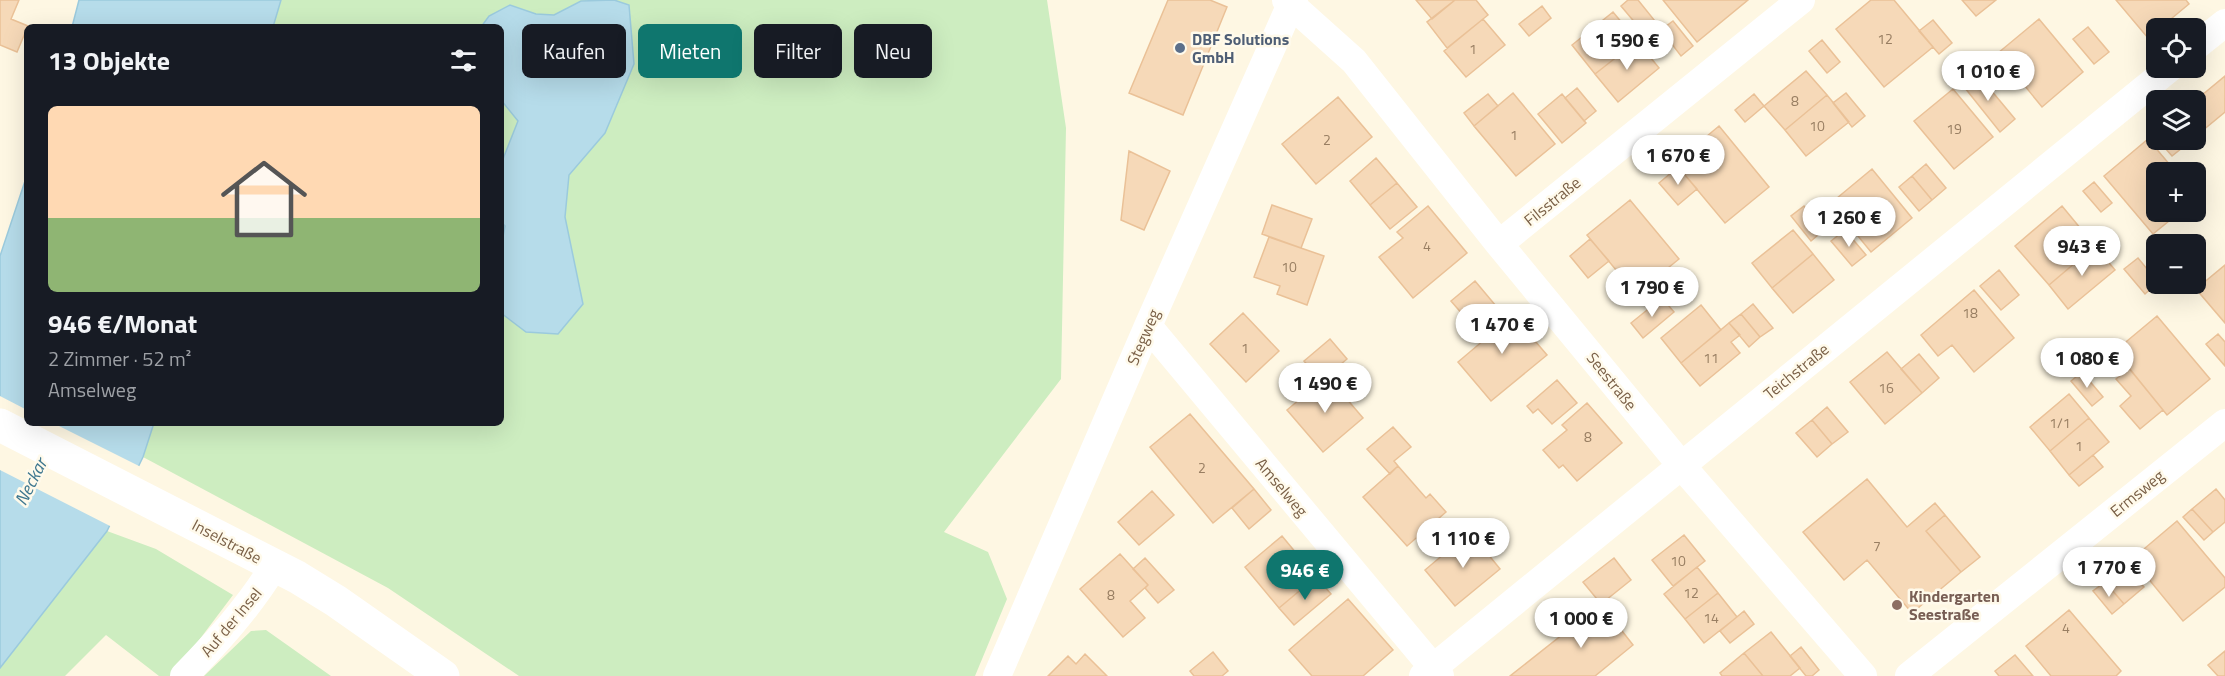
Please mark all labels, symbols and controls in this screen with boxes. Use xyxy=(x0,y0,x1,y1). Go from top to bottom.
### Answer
map controls xyxy=(2146,18,2206,294)
button: locate xyxy=(2146,18,2206,78)
pin: 1 590 € xyxy=(1572,20,1682,71)
chip: Kaufen xyxy=(522,24,626,78)
chip: Mieten xyxy=(638,24,742,78)
chip: Filter xyxy=(754,24,842,78)
chip: Neu xyxy=(854,24,932,78)
text: 1 590 € xyxy=(1595,24,1659,55)
place label: DBF Solutions GmbH xyxy=(1192,27,1289,69)
house number: 12 xyxy=(1877,28,1893,49)
house number: 1 xyxy=(1469,38,1477,59)
text: 13 Objekte xyxy=(48,41,170,80)
marker: DBF Solutions GmbH xyxy=(1173,41,1187,55)
icon: filters xyxy=(447,44,480,77)
pin: 1 010 € xyxy=(1933,51,2043,102)
text: 1 010 € xyxy=(1956,55,2020,86)
house number: 8 xyxy=(1791,90,1799,111)
button: layers xyxy=(2146,90,2206,150)
house number: 10 xyxy=(1809,115,1825,136)
house number: 19 xyxy=(1946,118,1962,139)
house number: 1 xyxy=(1510,124,1518,145)
house number: 2 xyxy=(1323,129,1331,150)
pin: 1 670 € xyxy=(1623,135,1733,186)
text: 1 670 € xyxy=(1646,139,1710,170)
icon: home xyxy=(210,145,318,253)
button: + xyxy=(2146,162,2206,222)
street label: Filsstraße xyxy=(1518,171,1586,231)
pin: 1 260 € xyxy=(1794,197,1904,248)
text: 1 260 € xyxy=(1817,201,1881,232)
pin: 943 € xyxy=(2040,226,2124,277)
text: 943 € xyxy=(2057,230,2107,261)
button: − xyxy=(2146,234,2206,294)
house number: 4 xyxy=(1423,235,1431,256)
house number: 10 xyxy=(1281,256,1297,277)
pin: 1 790 € xyxy=(1597,267,1707,318)
text: 1 790 € xyxy=(1620,271,1684,302)
house number: 18 xyxy=(1962,302,1978,323)
text: 946 €/Monat xyxy=(48,304,197,343)
pin: 1 470 € xyxy=(1447,304,1557,355)
street label: Stegweg xyxy=(1120,305,1166,369)
text: 1 470 € xyxy=(1470,308,1534,339)
house number: 1 xyxy=(1241,337,1249,358)
street label: Teichstraße xyxy=(1758,337,1834,405)
pin: 1 080 € xyxy=(2032,338,2142,389)
text: 1 080 € xyxy=(2055,342,2119,373)
text: 2 Zimmer · 52 m² xyxy=(48,343,191,374)
street label: Seestraße xyxy=(1581,347,1643,415)
house number: 11 xyxy=(1703,347,1719,368)
pin: 1 490 € xyxy=(1270,363,1380,414)
text: 1 490 € xyxy=(1293,367,1357,398)
text: Amselweg xyxy=(48,374,136,405)
house number: 16 xyxy=(1878,377,1894,398)
house number: 1/1 xyxy=(2049,412,2071,433)
house number: 8 xyxy=(1584,426,1592,447)
house number: 1 xyxy=(2075,435,2083,456)
water label: Neckar xyxy=(7,452,55,510)
street label: Amselweg xyxy=(1250,452,1314,522)
house number: 2 xyxy=(1198,457,1206,478)
street label: Ermsweg xyxy=(2105,464,2169,522)
street label: Inselstraße xyxy=(188,513,266,569)
pin: 1 110 € xyxy=(1408,518,1518,569)
text: 1 110 € xyxy=(1431,522,1495,553)
house number: 7 xyxy=(1873,535,1881,556)
pin: 1 770 € xyxy=(2054,547,2164,598)
pin: 946 € xyxy=(1263,550,1347,601)
house number: 10 xyxy=(1670,550,1686,571)
text: 1 770 € xyxy=(2077,551,2141,582)
text: 946 € xyxy=(1280,554,1330,585)
street label: Auf der Insel xyxy=(195,582,267,662)
house number: 12 xyxy=(1683,582,1699,603)
house number: 8 xyxy=(1107,584,1115,605)
place label: Kindergarten Seestraße xyxy=(1909,584,2000,626)
pin: 1 000 € xyxy=(1526,598,1636,649)
marker: Kindergarten Seestraße xyxy=(1890,598,1904,612)
text: 1 000 € xyxy=(1549,602,1613,633)
house number: 14 xyxy=(1703,607,1719,628)
house number: 4 xyxy=(2062,617,2070,638)

